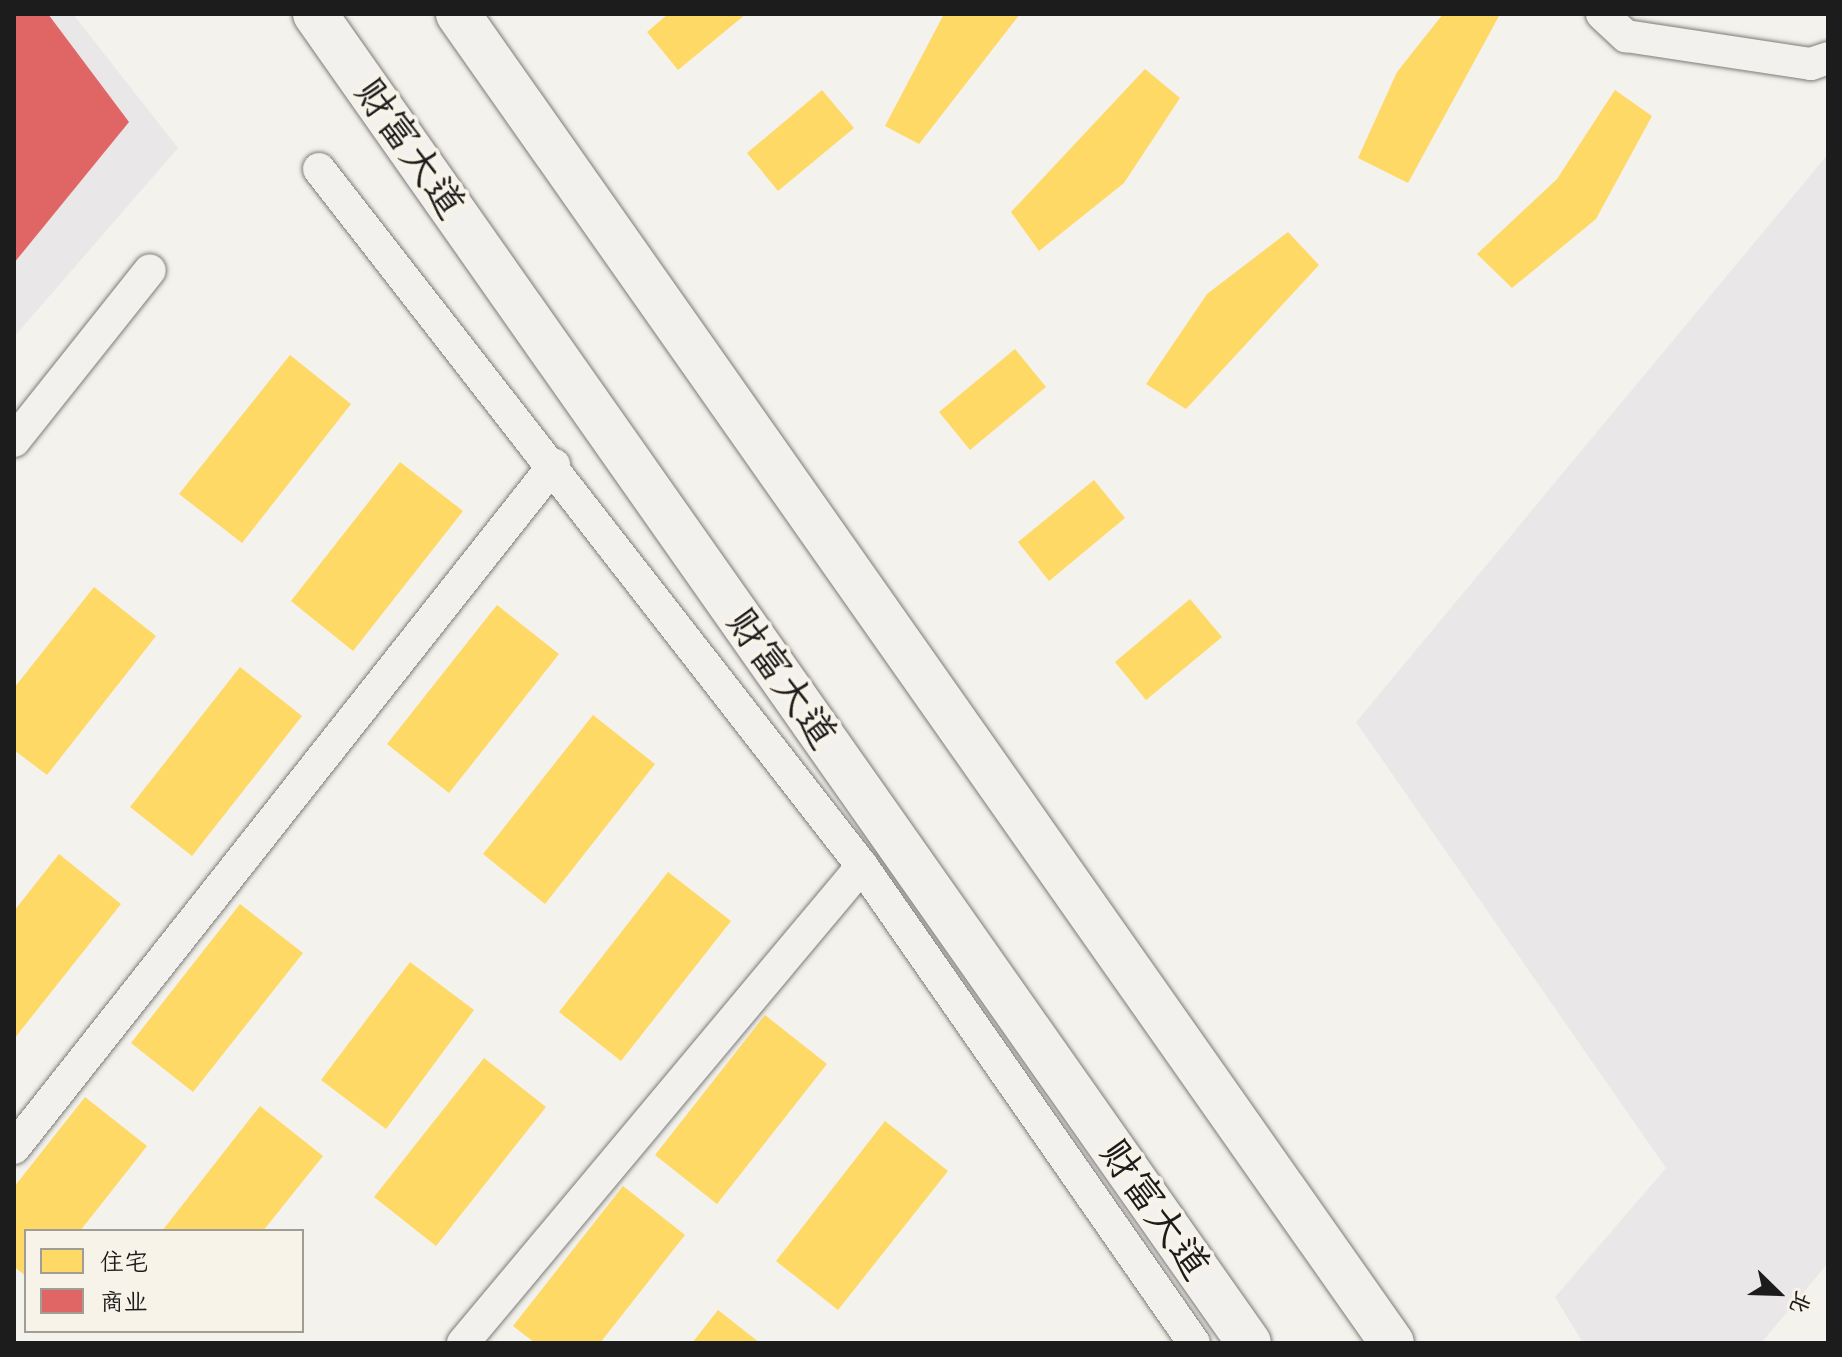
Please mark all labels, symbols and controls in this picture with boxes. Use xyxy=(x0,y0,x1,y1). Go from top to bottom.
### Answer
street label: 财富大道 xyxy=(344,69,476,227)
street label: 财富大道 xyxy=(716,599,848,757)
street label: 财富大道 xyxy=(1089,1130,1221,1288)
legend xyxy=(24,1229,304,1333)
text: 住宅 xyxy=(100,1247,148,1277)
north arrow xyxy=(1738,1253,1818,1333)
text: 商业 xyxy=(100,1287,148,1317)
text: 北 xyxy=(1783,1287,1817,1318)

